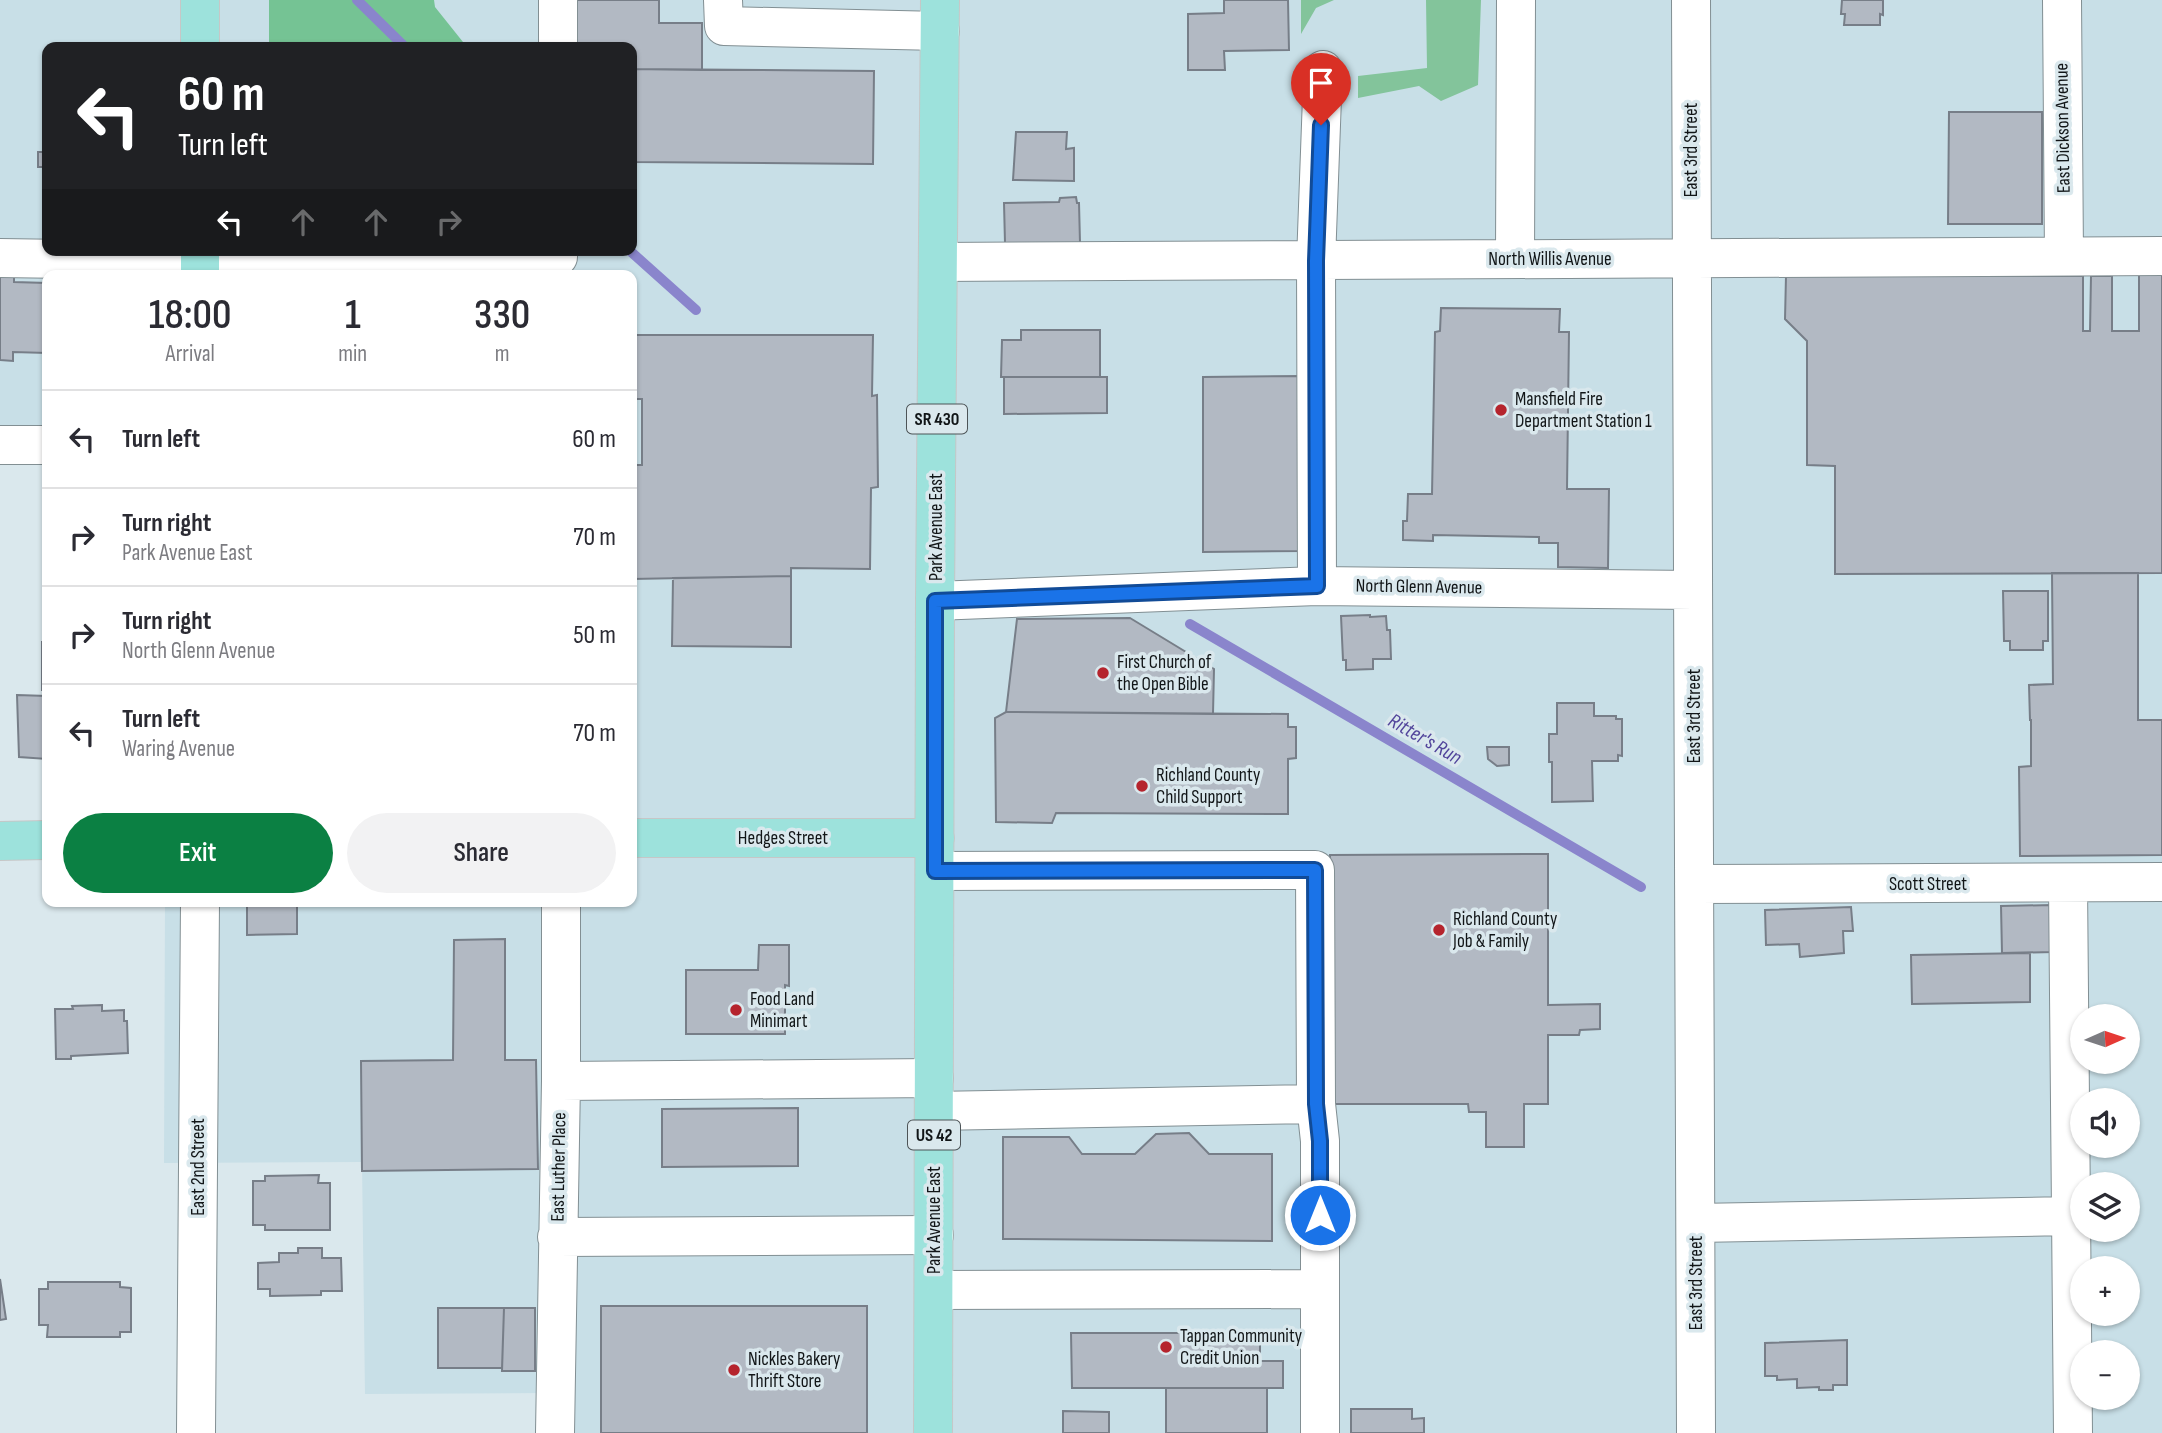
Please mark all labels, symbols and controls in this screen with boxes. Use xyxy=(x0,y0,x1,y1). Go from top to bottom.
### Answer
pin xyxy=(1291,53,1351,125)
street label: East Dickson Avenue xyxy=(2050,63,2076,193)
icon: arrive xyxy=(1302,64,1340,102)
text: 60 m xyxy=(178,66,265,125)
icon: left xyxy=(63,70,154,161)
street label: East 3rd Street xyxy=(1680,102,1703,197)
text: Turn left xyxy=(178,126,268,165)
icon: left xyxy=(211,203,249,241)
icon: ahead xyxy=(284,203,322,241)
icon: ahead xyxy=(357,203,395,241)
icon: right xyxy=(430,203,468,241)
street label: North Willis Avenue xyxy=(1488,248,1612,271)
text: 18:00 xyxy=(149,290,231,341)
text: 1 xyxy=(345,290,361,341)
text: 330 xyxy=(474,290,530,341)
text: Arrival xyxy=(165,340,215,368)
text: min xyxy=(338,340,367,368)
text: m xyxy=(495,340,509,368)
place label: Mansfield Fire Department Station 1 xyxy=(1515,388,1652,433)
marker: Mansfield Fire Department Station 1 xyxy=(1493,402,1509,418)
road number: SR 430 xyxy=(907,404,967,433)
icon: left xyxy=(63,420,101,458)
text: Turn left xyxy=(122,424,200,455)
text: 60 m xyxy=(572,424,616,455)
street label: Park Avenue East xyxy=(925,473,948,581)
text: Turn right xyxy=(122,508,211,539)
icon: right xyxy=(63,518,101,556)
text: 70 m xyxy=(573,522,616,553)
text: Park Avenue East xyxy=(122,539,252,567)
street label: North Glenn Avenue xyxy=(1355,574,1483,600)
text: Turn right xyxy=(122,606,211,637)
icon: right xyxy=(63,616,101,654)
text: 50 m xyxy=(573,620,616,651)
text: North Glenn Avenue xyxy=(122,637,275,665)
place label: First Church of the Open Bible xyxy=(1117,651,1212,696)
marker: First Church of the Open Bible xyxy=(1095,665,1111,681)
street label: East 3rd Street xyxy=(1683,668,1706,763)
text: Turn left xyxy=(122,704,200,735)
water label: Ritter's Run xyxy=(1384,708,1466,770)
icon: left xyxy=(63,714,101,752)
text: 70 m xyxy=(573,718,616,749)
text: Waring Avenue xyxy=(122,735,235,763)
place label: Richland County Child Support xyxy=(1156,764,1261,809)
marker: Richland County Child Support xyxy=(1134,778,1150,794)
button: Exit xyxy=(63,813,333,893)
button: Share xyxy=(347,813,616,893)
street label: Hedges Street xyxy=(738,827,828,850)
street label: Scott Street xyxy=(1889,873,1967,896)
place label: Richland County Job & Family xyxy=(1452,908,1558,953)
marker: Richland County Job & Family xyxy=(1431,922,1447,938)
place label: Food Land Minimart xyxy=(750,988,814,1033)
marker: Food Land Minimart xyxy=(728,1002,744,1018)
north arrow xyxy=(2070,1004,2140,1074)
map controls xyxy=(2070,1004,2140,1410)
button: sound xyxy=(2070,1088,2140,1158)
street label: East Luther Place xyxy=(547,1112,571,1222)
street label: East 2nd Street xyxy=(187,1118,210,1216)
road number: US 42 xyxy=(908,1120,960,1150)
street label: Park Avenue East xyxy=(923,1166,946,1274)
button: layers xyxy=(2070,1172,2140,1242)
position arrow xyxy=(1283,1178,1357,1252)
street label: East 3rd Street xyxy=(1685,1235,1708,1330)
button: + xyxy=(2070,1256,2140,1326)
place label: Tappan Community Credit Union xyxy=(1180,1325,1303,1370)
marker: Tappan Community Credit Union xyxy=(1158,1339,1174,1355)
button: − xyxy=(2070,1340,2140,1410)
place label: Nickles Bakery Thrift Store xyxy=(748,1348,841,1393)
marker: Nickles Bakery Thrift Store xyxy=(726,1362,742,1378)

